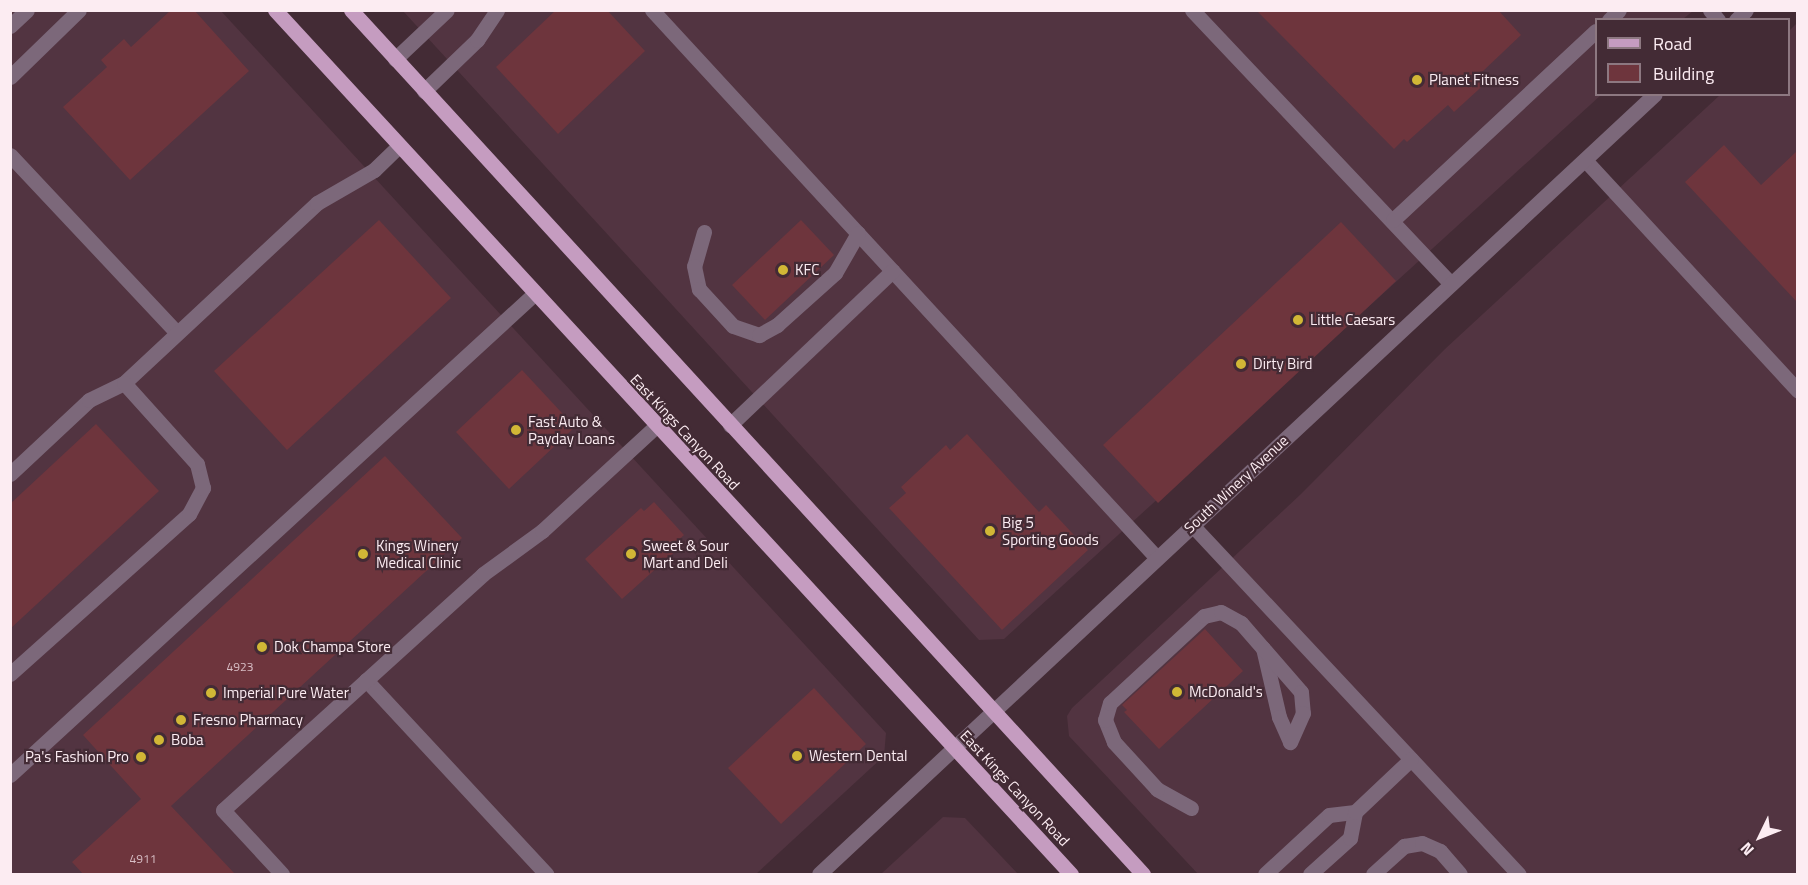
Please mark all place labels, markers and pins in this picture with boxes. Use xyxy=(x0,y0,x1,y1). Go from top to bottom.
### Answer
place label: Planet Fitness xyxy=(1429,71,1519,89)
marker: Planet Fitness xyxy=(1410,73,1424,87)
place label: KFC xyxy=(795,261,819,279)
marker: KFC xyxy=(776,263,790,277)
place label: Little Caesars xyxy=(1310,311,1395,329)
marker: Little Caesars xyxy=(1291,313,1305,327)
place label: Dirty Bird xyxy=(1253,355,1312,373)
marker: Dirty Bird xyxy=(1234,357,1248,371)
place label: Fast Auto & Payday Loans xyxy=(528,412,615,447)
marker: Fast Auto & Payday Loans xyxy=(509,423,523,437)
place label: Big 5 Sporting Goods xyxy=(1002,513,1099,548)
marker: Big 5 Sporting Goods xyxy=(983,524,997,538)
place label: Kings Winery Medical Clinic xyxy=(376,536,461,571)
place label: Sweet & Sour Mart and Deli xyxy=(643,536,729,571)
marker: Kings Winery Medical Clinic xyxy=(354,545,372,563)
marker: Sweet & Sour Mart and Deli xyxy=(624,547,638,561)
place label: Dok Champa Store xyxy=(274,638,391,656)
marker: Dok Champa Store xyxy=(255,640,269,654)
place label: McDonald's xyxy=(1189,683,1263,701)
place label: Imperial Pure Water xyxy=(223,684,349,702)
marker: McDonald's xyxy=(1170,685,1184,699)
marker: Imperial Pure Water xyxy=(204,686,218,700)
place label: Fresno Pharmacy xyxy=(193,711,303,729)
marker: Fresno Pharmacy xyxy=(174,713,188,727)
place label: Boba xyxy=(171,731,204,749)
marker: Boba xyxy=(152,733,166,747)
place label: Western Dental xyxy=(809,747,907,765)
place label: Pa's Fashion Pro xyxy=(25,748,129,766)
marker: Western Dental xyxy=(790,749,804,763)
marker: Pa's Fashion Pro xyxy=(134,750,148,764)

